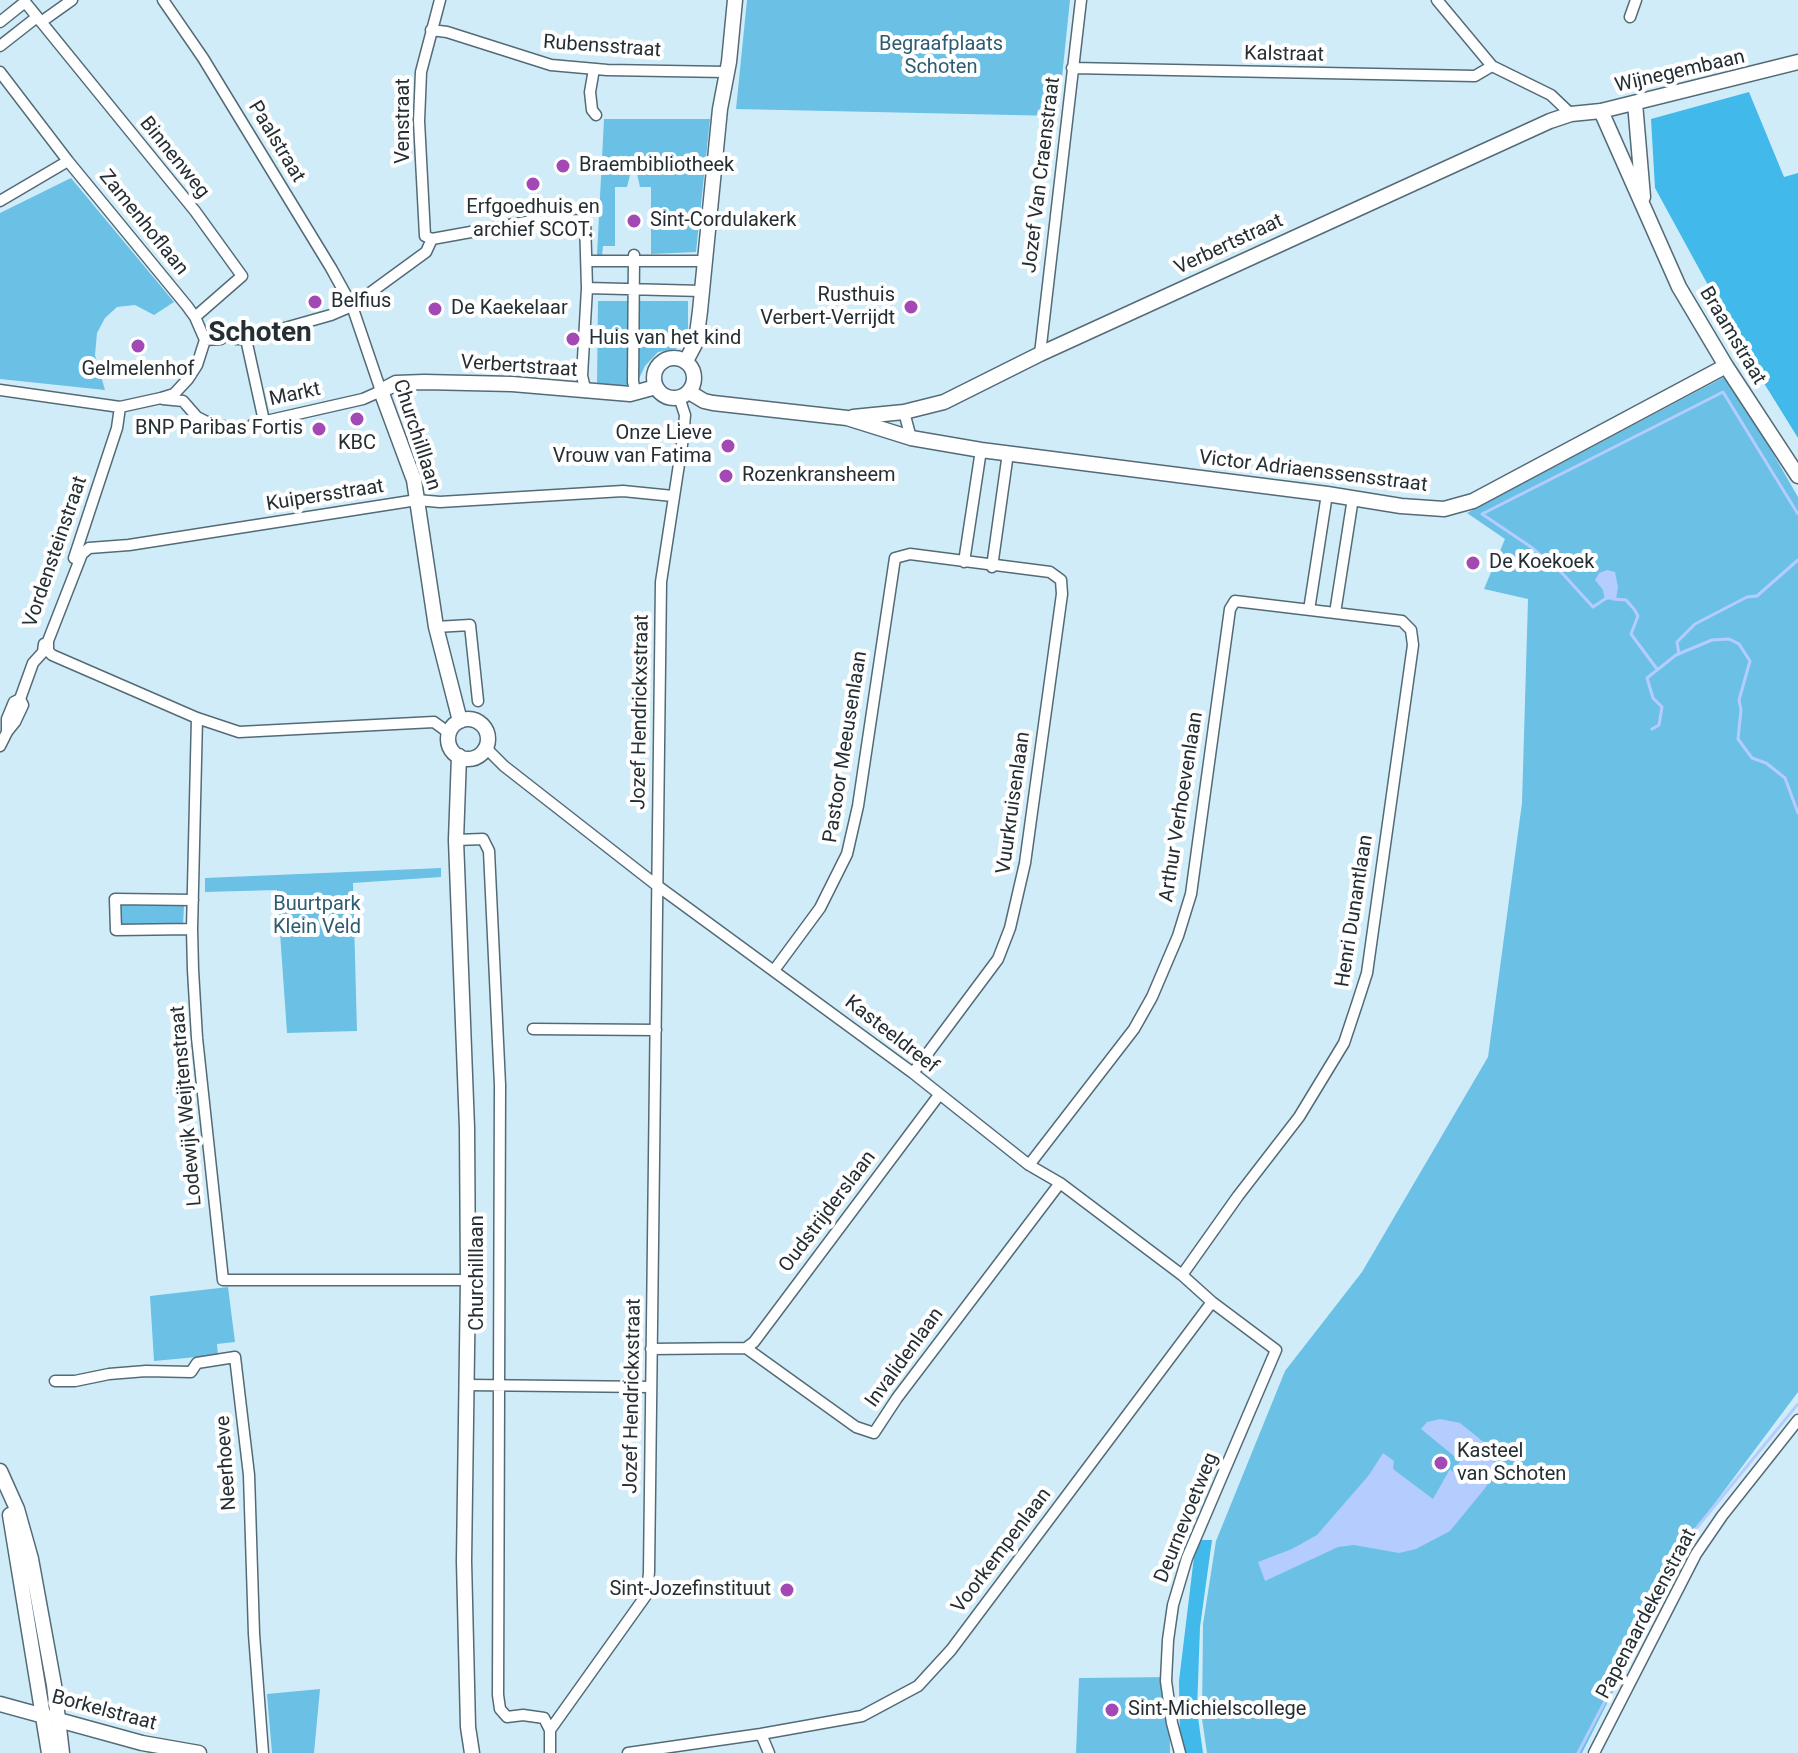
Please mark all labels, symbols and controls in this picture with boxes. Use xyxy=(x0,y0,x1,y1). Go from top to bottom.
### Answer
street label: Rubensstraat xyxy=(542,31,662,63)
park label: Begraafplaats Schoten xyxy=(879,33,1003,80)
street label: Kalstraat xyxy=(1244,42,1324,68)
street label: Wijnegembaan xyxy=(1613,45,1747,99)
street label: Jozef Van Craenstraat xyxy=(1018,76,1066,274)
street label: Venstraat xyxy=(392,78,416,164)
street label: Paalstraat xyxy=(242,97,310,187)
street label: Binnenweg xyxy=(134,112,214,204)
place label: Braembibliotheek xyxy=(579,154,734,178)
marker: Braembibliotheek xyxy=(554,157,572,175)
street label: Zamenhoflaan xyxy=(93,165,193,281)
marker: Erfgoedhuis en archief SCOT. xyxy=(524,175,542,193)
place label: Erfgoedhuis en archief SCOT. xyxy=(466,196,600,243)
place label: Sint-Cordulakerk xyxy=(650,209,796,233)
street label: Verbertstraat xyxy=(1171,209,1287,281)
marker: Sint-Cordulakerk xyxy=(625,212,643,230)
street label: Braamstraat xyxy=(1693,283,1771,389)
place label: Rusthuis Verbert-Verrijdt xyxy=(760,284,895,331)
place label: Belfius xyxy=(331,290,391,314)
marker: Belfius xyxy=(306,293,324,311)
place label: De Kaekelaar xyxy=(451,297,568,321)
marker: Rusthuis Verbert-Verrijdt xyxy=(902,298,920,316)
marker: De Kaekelaar xyxy=(426,300,444,318)
district label: Schoten xyxy=(208,317,312,351)
place label: Huis van het kind xyxy=(589,327,741,351)
marker: Huis van het kind xyxy=(564,330,582,348)
marker: Gelmelenhof xyxy=(129,337,147,355)
street label: Verbertstraat xyxy=(460,351,578,383)
place label: Gelmelenhof xyxy=(81,358,195,382)
street label: Churchilllaan xyxy=(387,376,445,494)
street label: Markt xyxy=(267,378,323,412)
marker: KBC xyxy=(348,410,366,428)
place label: BNP Paribas Fortis xyxy=(135,417,303,441)
marker: BNP Paribas Fortis xyxy=(310,420,328,438)
place label: Onze Lieve Vrouw van Fatima xyxy=(553,422,712,469)
place label: KBC xyxy=(338,432,376,456)
marker: Onze Lieve Vrouw van Fatima xyxy=(719,437,737,455)
street label: Victor Adriaenssensstraat xyxy=(1197,446,1429,498)
place label: Rozenkransheem xyxy=(742,464,896,488)
marker: Rozenkransheem xyxy=(717,467,735,485)
street label: Vordensteinstraat xyxy=(19,473,93,631)
street label: Kuipersstraat xyxy=(265,475,385,517)
place label: De Koekoek xyxy=(1489,551,1594,575)
marker: De Koekoek xyxy=(1464,554,1482,572)
street label: Jozef Hendrickxstraat xyxy=(627,614,655,810)
street label: Pastoor Meeusenlaan xyxy=(819,649,873,845)
street label: Arthur Verhoevenlaan xyxy=(1155,710,1209,904)
street label: Vuurkruisenlaan xyxy=(992,730,1036,876)
street label: Henri Dunantlaan xyxy=(1331,833,1379,989)
park label: Buurtpark Klein Veld xyxy=(273,893,361,940)
street label: Kasteeldreef xyxy=(839,991,943,1079)
street label: Lodewijk Weijtenstraat xyxy=(166,1005,208,1207)
street label: Oudstrijderslaan xyxy=(774,1146,882,1278)
street label: Churchilllaan xyxy=(466,1215,490,1331)
street label: Jozef Hendrickxstraat xyxy=(619,1298,647,1494)
street label: Invalidenlaan xyxy=(861,1304,949,1412)
street label: Neerhoeve xyxy=(212,1415,242,1511)
place label: Kasteel van Schoten xyxy=(1457,1440,1566,1487)
street label: Deurnevoetweg xyxy=(1150,1450,1224,1586)
marker: Kasteel van Schoten xyxy=(1432,1454,1450,1472)
street label: Voorkempenlaan xyxy=(947,1484,1057,1618)
street label: Papenaardekenstraat xyxy=(1592,1525,1702,1703)
place label: Sint-Jozefinstituut xyxy=(609,1578,771,1602)
marker: Sint-Jozefinstituut xyxy=(778,1581,796,1599)
street label: Borkelstraat xyxy=(49,1685,159,1737)
place label: Sint-Michielscollege xyxy=(1128,1698,1306,1722)
marker: Sint-Michielscollege xyxy=(1103,1701,1121,1719)

